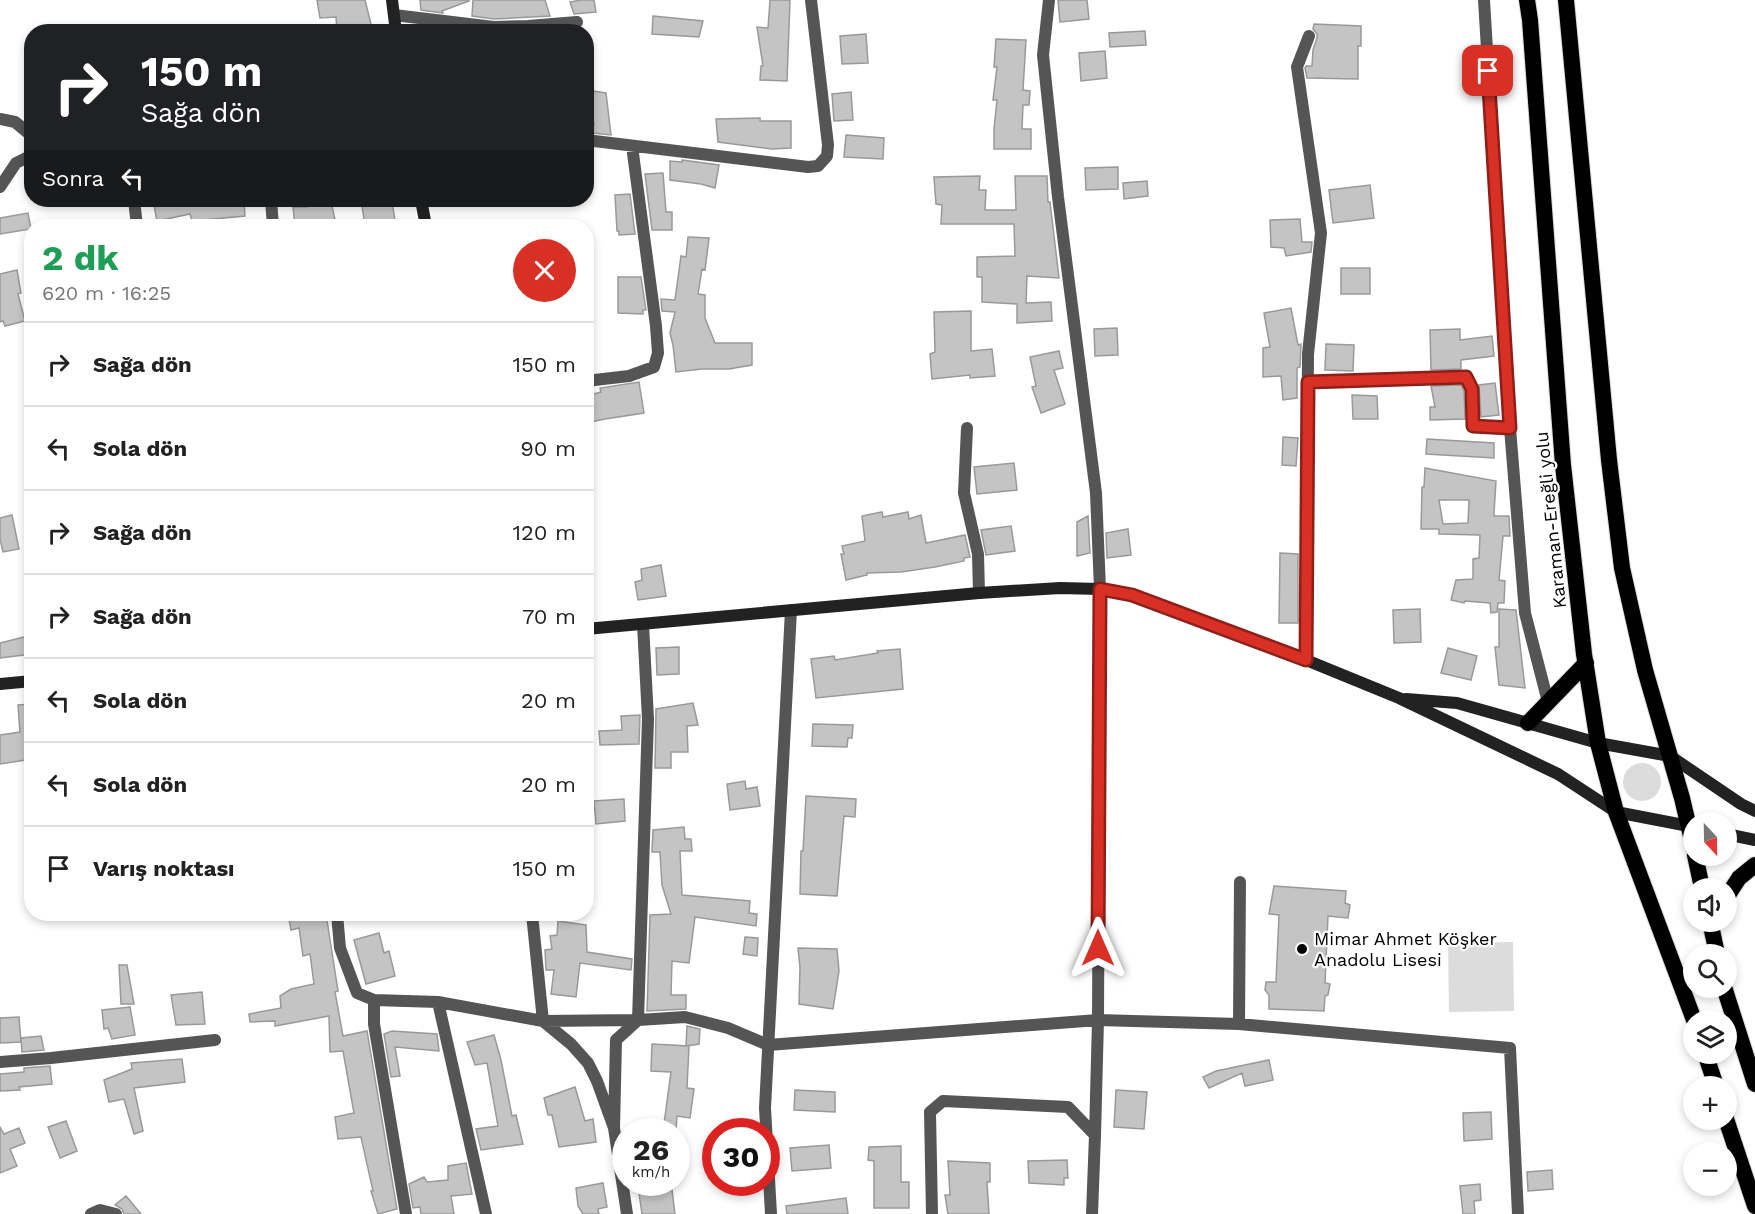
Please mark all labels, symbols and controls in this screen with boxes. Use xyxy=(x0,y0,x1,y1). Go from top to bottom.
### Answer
pin xyxy=(1462,45,1513,96)
text: 150 m xyxy=(141,47,262,96)
icon: right xyxy=(42,48,120,126)
icon: arrive xyxy=(1471,54,1504,87)
text: Sağa dön xyxy=(141,97,261,129)
icon: left xyxy=(116,162,149,195)
text: Sonra xyxy=(42,166,104,191)
text: 2 dk xyxy=(42,237,119,279)
button: close xyxy=(513,239,576,302)
text: 620 m · 16:25 xyxy=(42,281,171,305)
icon: right xyxy=(42,348,75,381)
text: Sağa dön xyxy=(93,352,192,377)
text: 150 m xyxy=(512,352,576,377)
street label: Karaman-Ereğli yolu xyxy=(1531,431,1570,610)
icon: left xyxy=(42,432,75,465)
text: Sola dön xyxy=(93,436,187,461)
text: 90 m xyxy=(520,436,576,461)
icon: right xyxy=(42,516,75,549)
text: Sağa dön xyxy=(93,520,192,545)
text: 120 m xyxy=(512,520,576,545)
icon: right xyxy=(42,600,75,633)
text: Sağa dön xyxy=(93,604,192,629)
text: 70 m xyxy=(522,604,576,629)
icon: left xyxy=(42,684,75,717)
text: Sola dön xyxy=(93,688,187,713)
text: 20 m xyxy=(521,688,576,713)
icon: left xyxy=(42,768,75,801)
text: Sola dön xyxy=(93,772,187,797)
text: 20 m xyxy=(521,772,576,797)
north arrow xyxy=(1683,812,1737,866)
map controls xyxy=(1683,812,1737,1196)
icon: arrive xyxy=(42,852,75,885)
text: Varış noktası xyxy=(93,856,235,881)
text: 150 m xyxy=(512,856,576,881)
button: sound xyxy=(1683,878,1737,932)
position arrow xyxy=(1066,916,1130,980)
place label: Mimar Ahmet Köşker Anadolu Lisesi xyxy=(1314,928,1497,970)
marker: Mimar Ahmet Köşker Anadolu Lisesi xyxy=(1295,942,1309,956)
button: search xyxy=(1683,944,1737,998)
button: layers xyxy=(1683,1010,1737,1064)
button: + xyxy=(1683,1076,1737,1130)
speed limit sign: 30 xyxy=(702,1118,780,1196)
text: 26 xyxy=(633,1132,669,1167)
button: − xyxy=(1683,1142,1737,1196)
text: km/h xyxy=(632,1163,670,1181)

